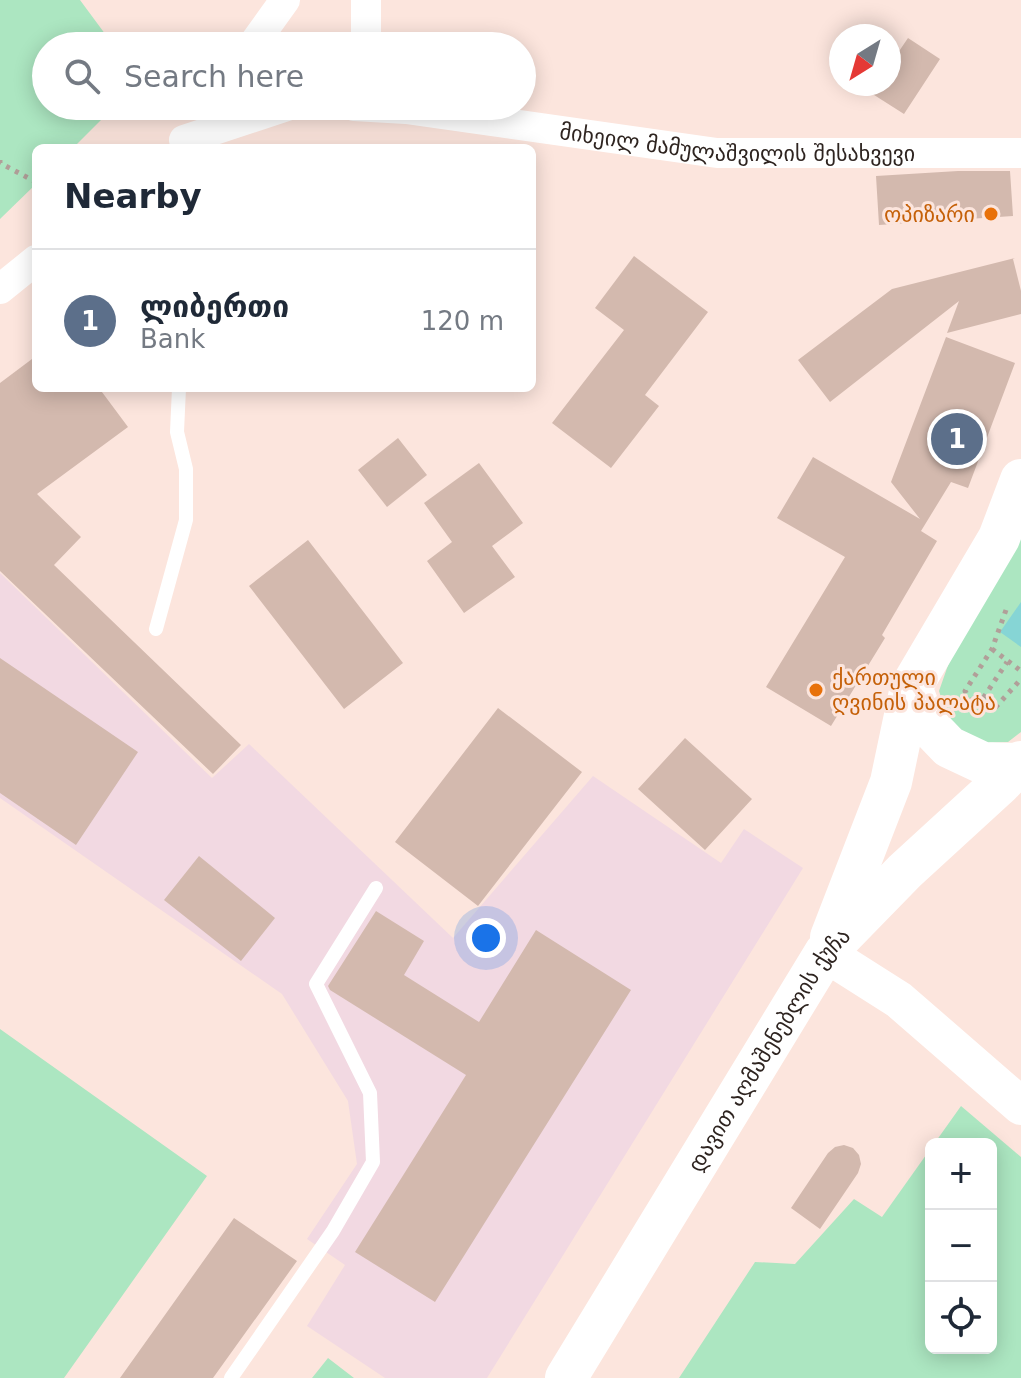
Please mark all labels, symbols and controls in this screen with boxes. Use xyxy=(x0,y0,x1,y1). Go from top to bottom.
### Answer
north arrow xyxy=(829,24,901,96)
search box xyxy=(32,32,536,120)
icon: search xyxy=(60,54,104,98)
text: Search here xyxy=(124,59,304,94)
street label: მიხეილ მამულაშვილის შესახვევი xyxy=(558,119,915,166)
text: Nearby xyxy=(64,176,202,216)
place label: ოპიზარი xyxy=(884,202,975,227)
marker: ოპიზარი xyxy=(982,205,1000,223)
text: ლიბერთი xyxy=(140,289,289,324)
text: 1 xyxy=(81,306,99,336)
text: 120 m xyxy=(421,306,504,336)
text: Bank xyxy=(140,324,205,354)
pin: 1 xyxy=(931,409,983,469)
place label: ქართული ღვინის პალატა xyxy=(832,665,996,715)
marker: ქართული ღვინის პალატა xyxy=(807,681,825,699)
your location xyxy=(466,918,506,958)
street label: დავით აღმაშენებლის ქუჩა xyxy=(683,923,855,1176)
map controls xyxy=(925,1138,997,1354)
button: + xyxy=(925,1138,997,1210)
button: − xyxy=(925,1210,997,1282)
button: locate xyxy=(925,1282,997,1354)

